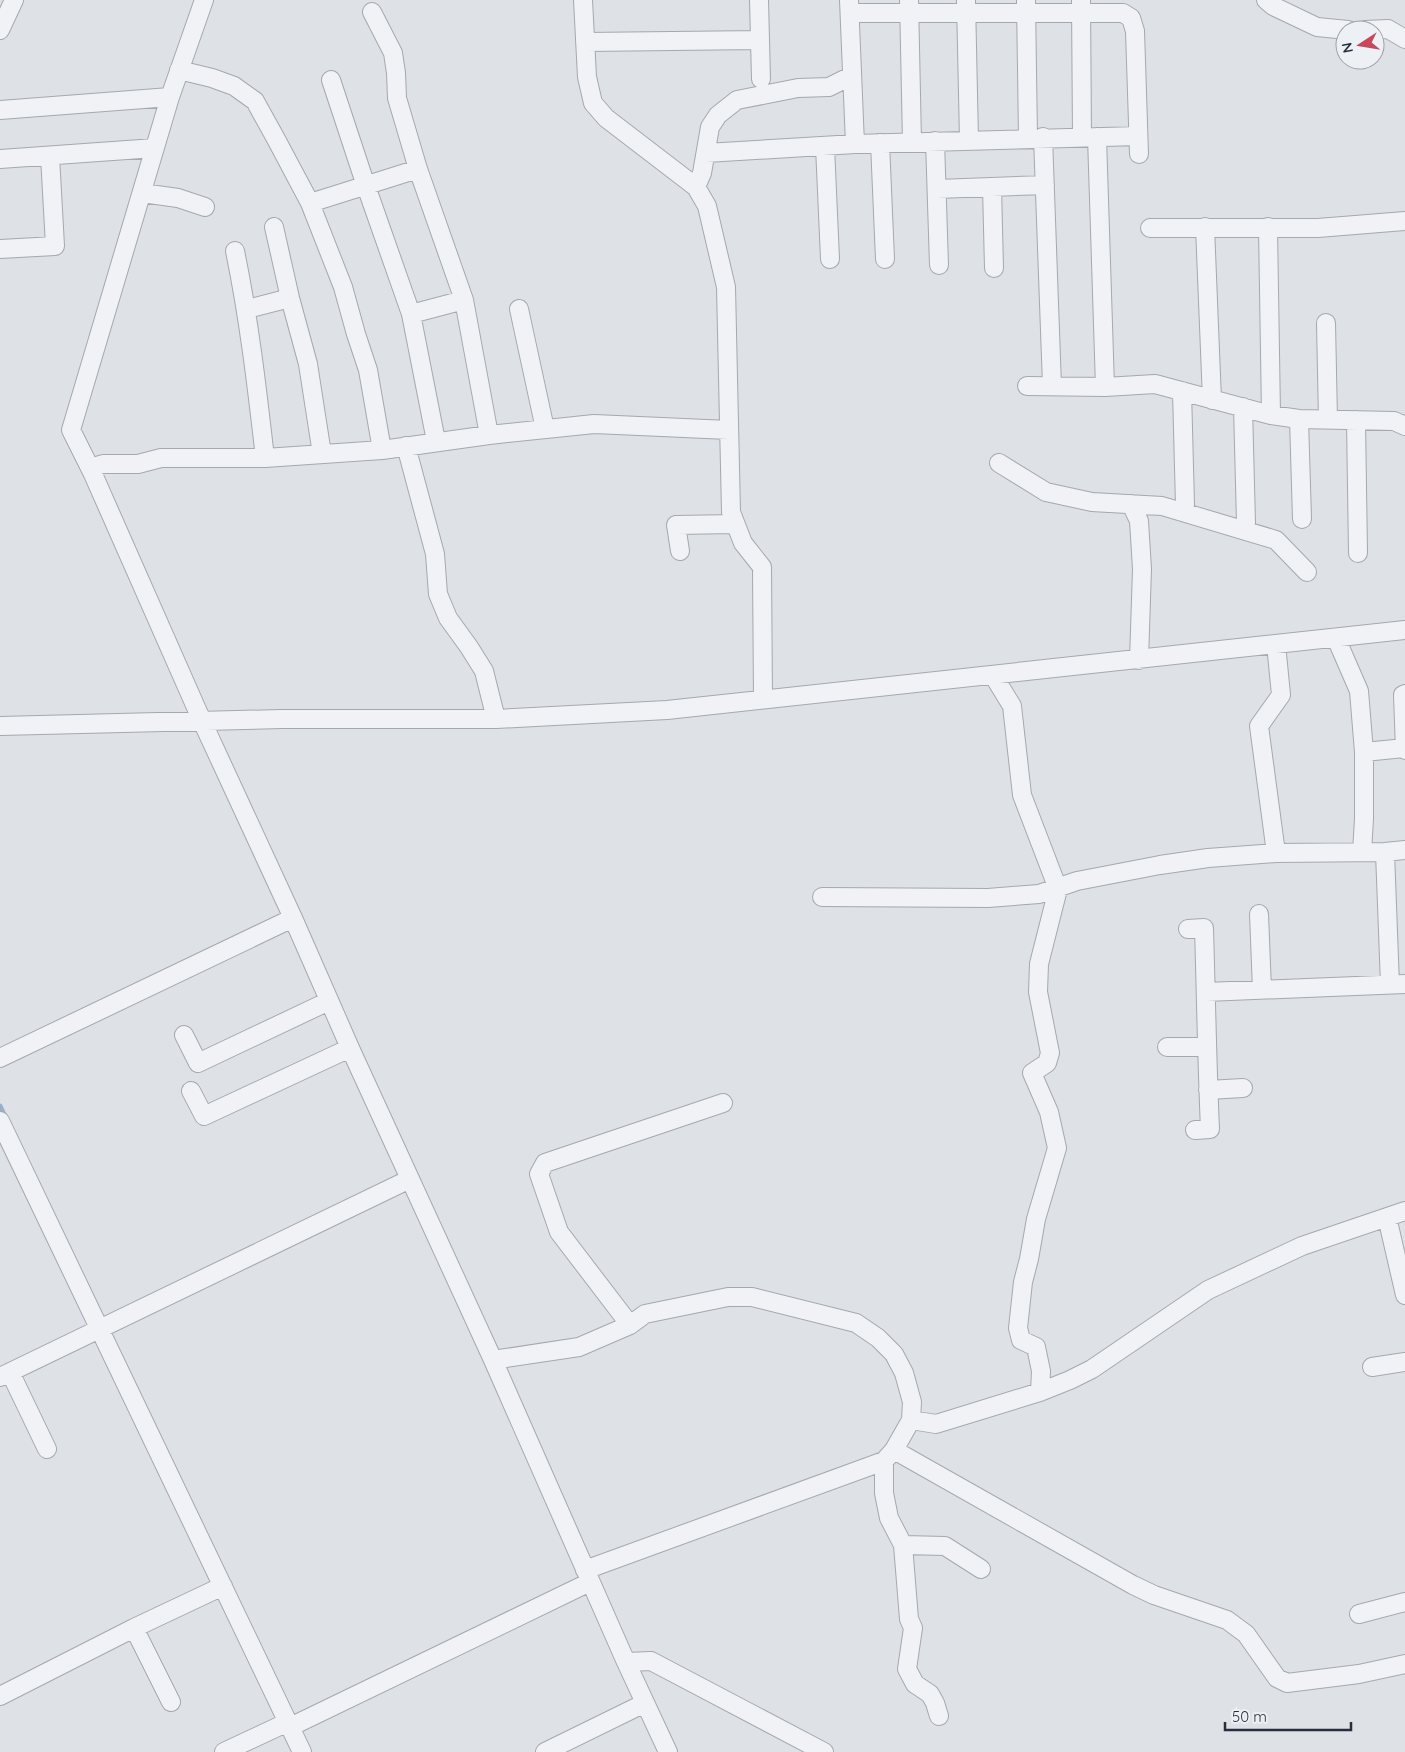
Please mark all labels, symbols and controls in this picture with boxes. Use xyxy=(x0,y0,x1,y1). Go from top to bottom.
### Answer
north arrow xyxy=(1335,20,1385,70)
text: N xyxy=(1337,41,1357,55)
scale bar xyxy=(1225,1700,1351,1732)
text: 50 m xyxy=(1232,1707,1267,1726)

